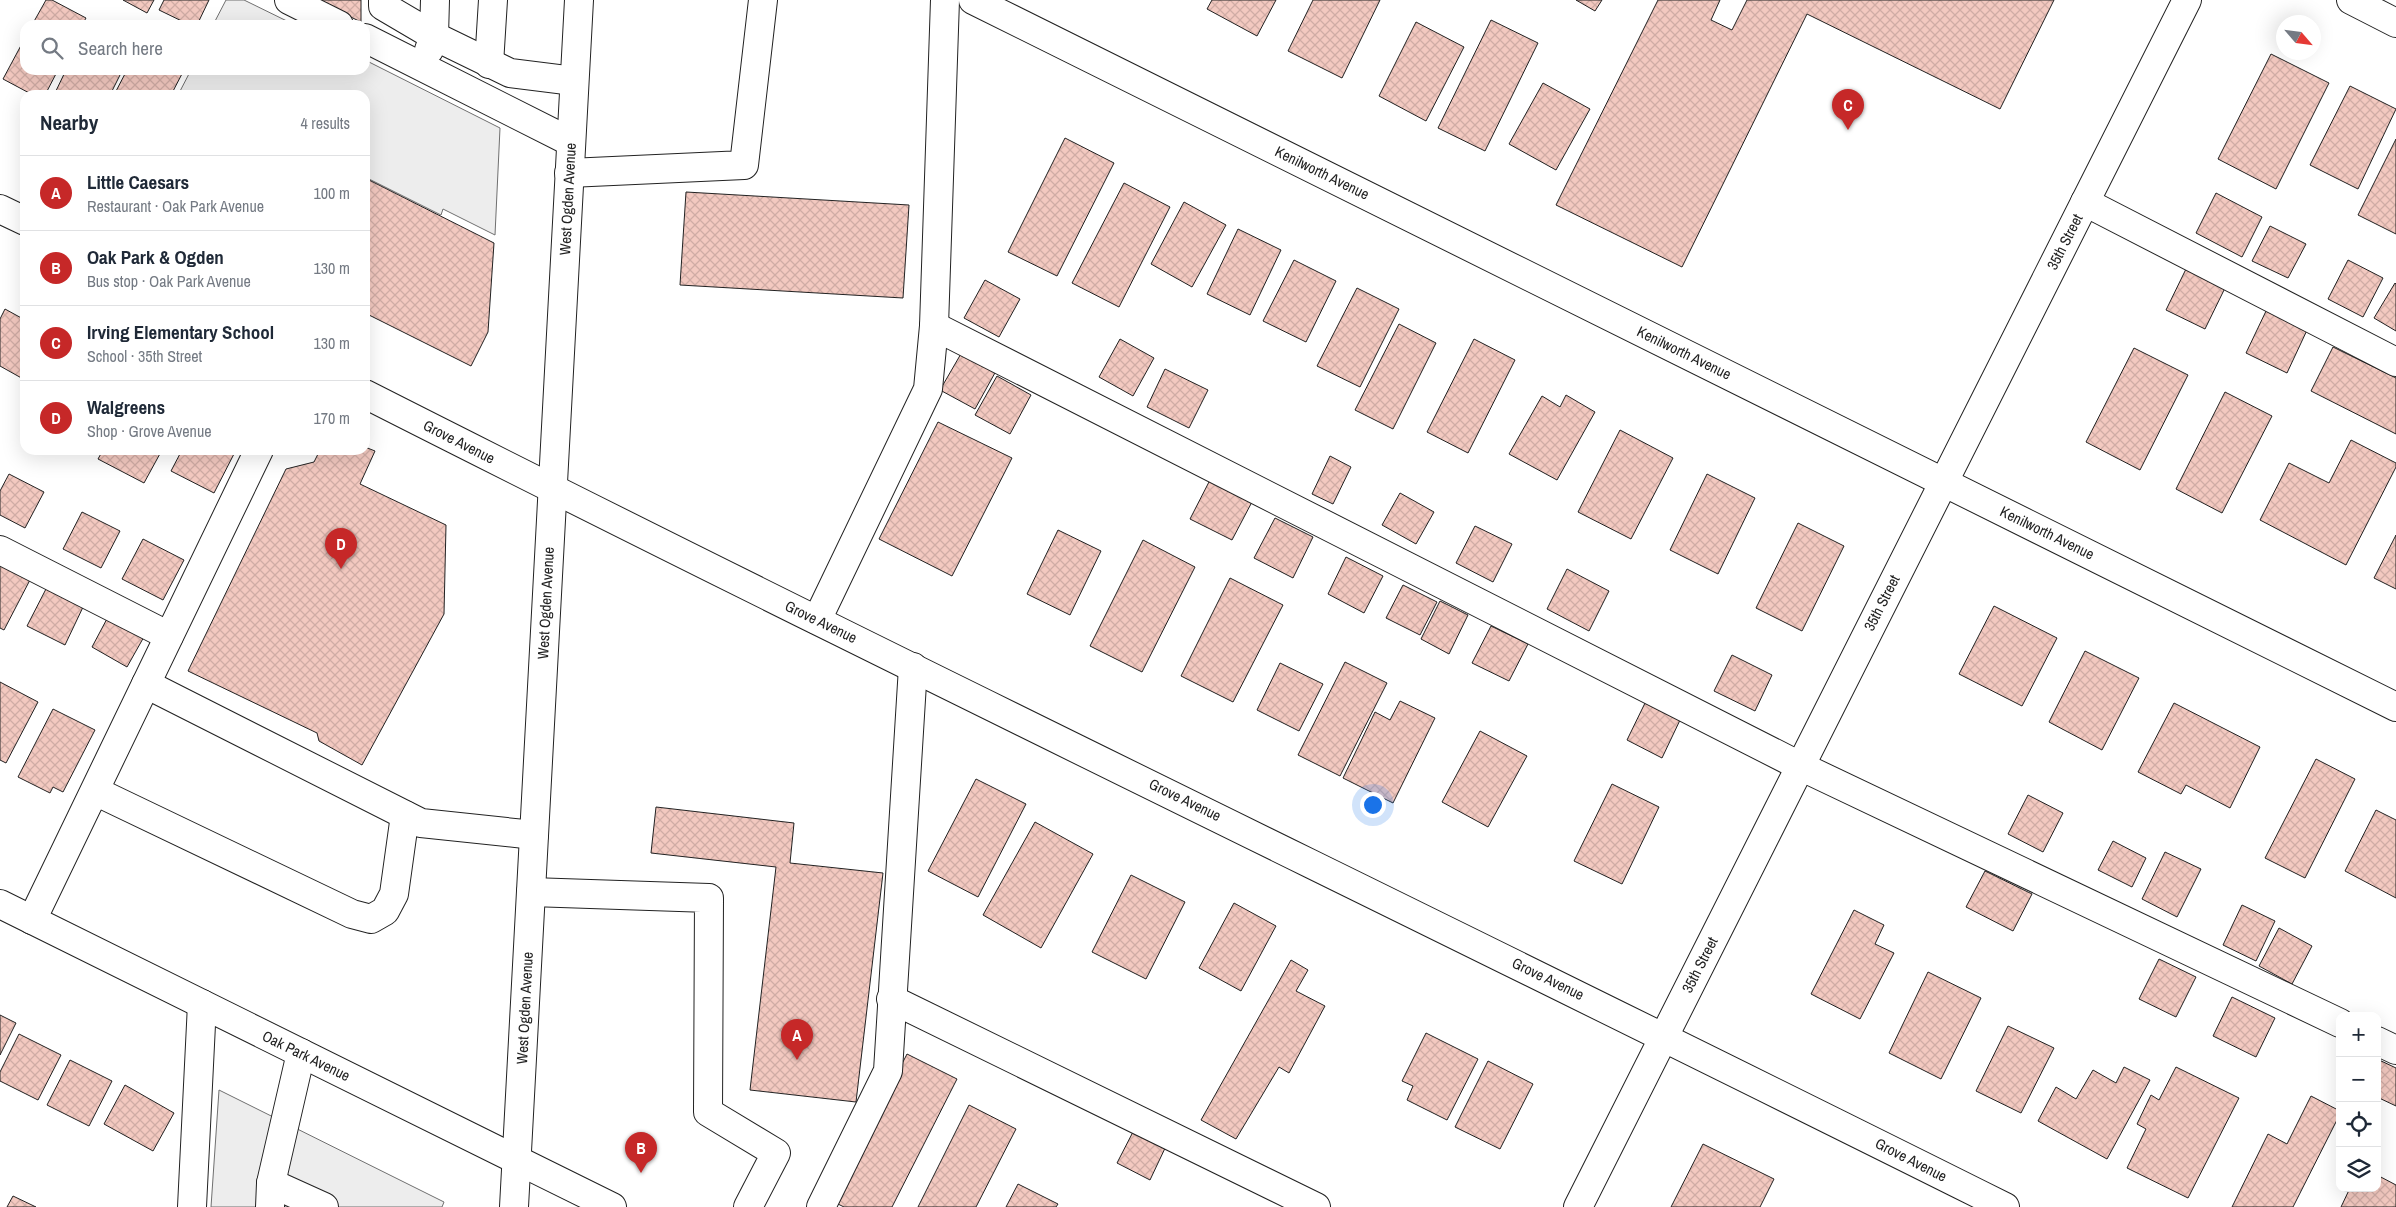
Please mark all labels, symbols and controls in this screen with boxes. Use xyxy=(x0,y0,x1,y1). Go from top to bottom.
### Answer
north arrow xyxy=(2276,15,2321,60)
search box xyxy=(20,20,370,75)
icon: search xyxy=(38,34,66,62)
text: Search here xyxy=(78,35,163,61)
pin: C xyxy=(1832,89,1864,130)
text: Nearby xyxy=(40,108,98,137)
text: 4 results xyxy=(300,112,350,134)
street label: Kenilworth Avenue xyxy=(1272,141,1373,204)
street label: West Ogden Avenue xyxy=(554,142,581,256)
text: Little Caesars xyxy=(87,169,189,195)
text: A xyxy=(51,182,61,204)
text: 100 m xyxy=(314,182,350,204)
text: Restaurant · Oak Park Avenue xyxy=(87,195,264,217)
street label: 35th Street xyxy=(2042,210,2088,273)
text: Oak Park & Ogden xyxy=(87,244,224,270)
text: B xyxy=(51,257,61,279)
text: 130 m xyxy=(314,257,350,279)
text: Bus stop · Oak Park Avenue xyxy=(87,270,251,292)
text: Irving Elementary School xyxy=(87,319,274,345)
street label: Kenilworth Avenue xyxy=(1634,321,1735,384)
text: C xyxy=(51,332,61,354)
text: 130 m xyxy=(314,332,350,354)
text: School · 35th Street xyxy=(87,345,202,367)
text: Walgreens xyxy=(87,394,165,420)
text: D xyxy=(51,407,61,429)
text: 170 m xyxy=(314,407,350,429)
street label: Grove Avenue xyxy=(420,415,499,469)
text: Shop · Grove Avenue xyxy=(87,420,212,442)
street label: Kenilworth Avenue xyxy=(1997,501,2098,564)
pin: D xyxy=(325,528,357,569)
street label: West Ogden Avenue xyxy=(532,546,559,660)
street label: 35th Street xyxy=(1859,571,1905,634)
street label: Grove Avenue xyxy=(782,595,861,648)
street label: Grove Avenue xyxy=(1146,773,1225,826)
your location xyxy=(1360,792,1386,818)
street label: 35th Street xyxy=(1677,933,1723,996)
street label: West Ogden Avenue xyxy=(511,951,538,1065)
street label: Grove Avenue xyxy=(1509,952,1588,1005)
map controls xyxy=(2336,1012,2381,1192)
button: + xyxy=(2336,1012,2381,1057)
pin: A xyxy=(781,1019,813,1060)
street label: Oak Park Avenue xyxy=(259,1025,354,1086)
button: − xyxy=(2336,1057,2381,1102)
button: locate xyxy=(2336,1102,2381,1147)
pin: B xyxy=(625,1132,657,1173)
street label: Grove Avenue xyxy=(1872,1133,1951,1187)
button: layers xyxy=(2336,1147,2381,1192)

